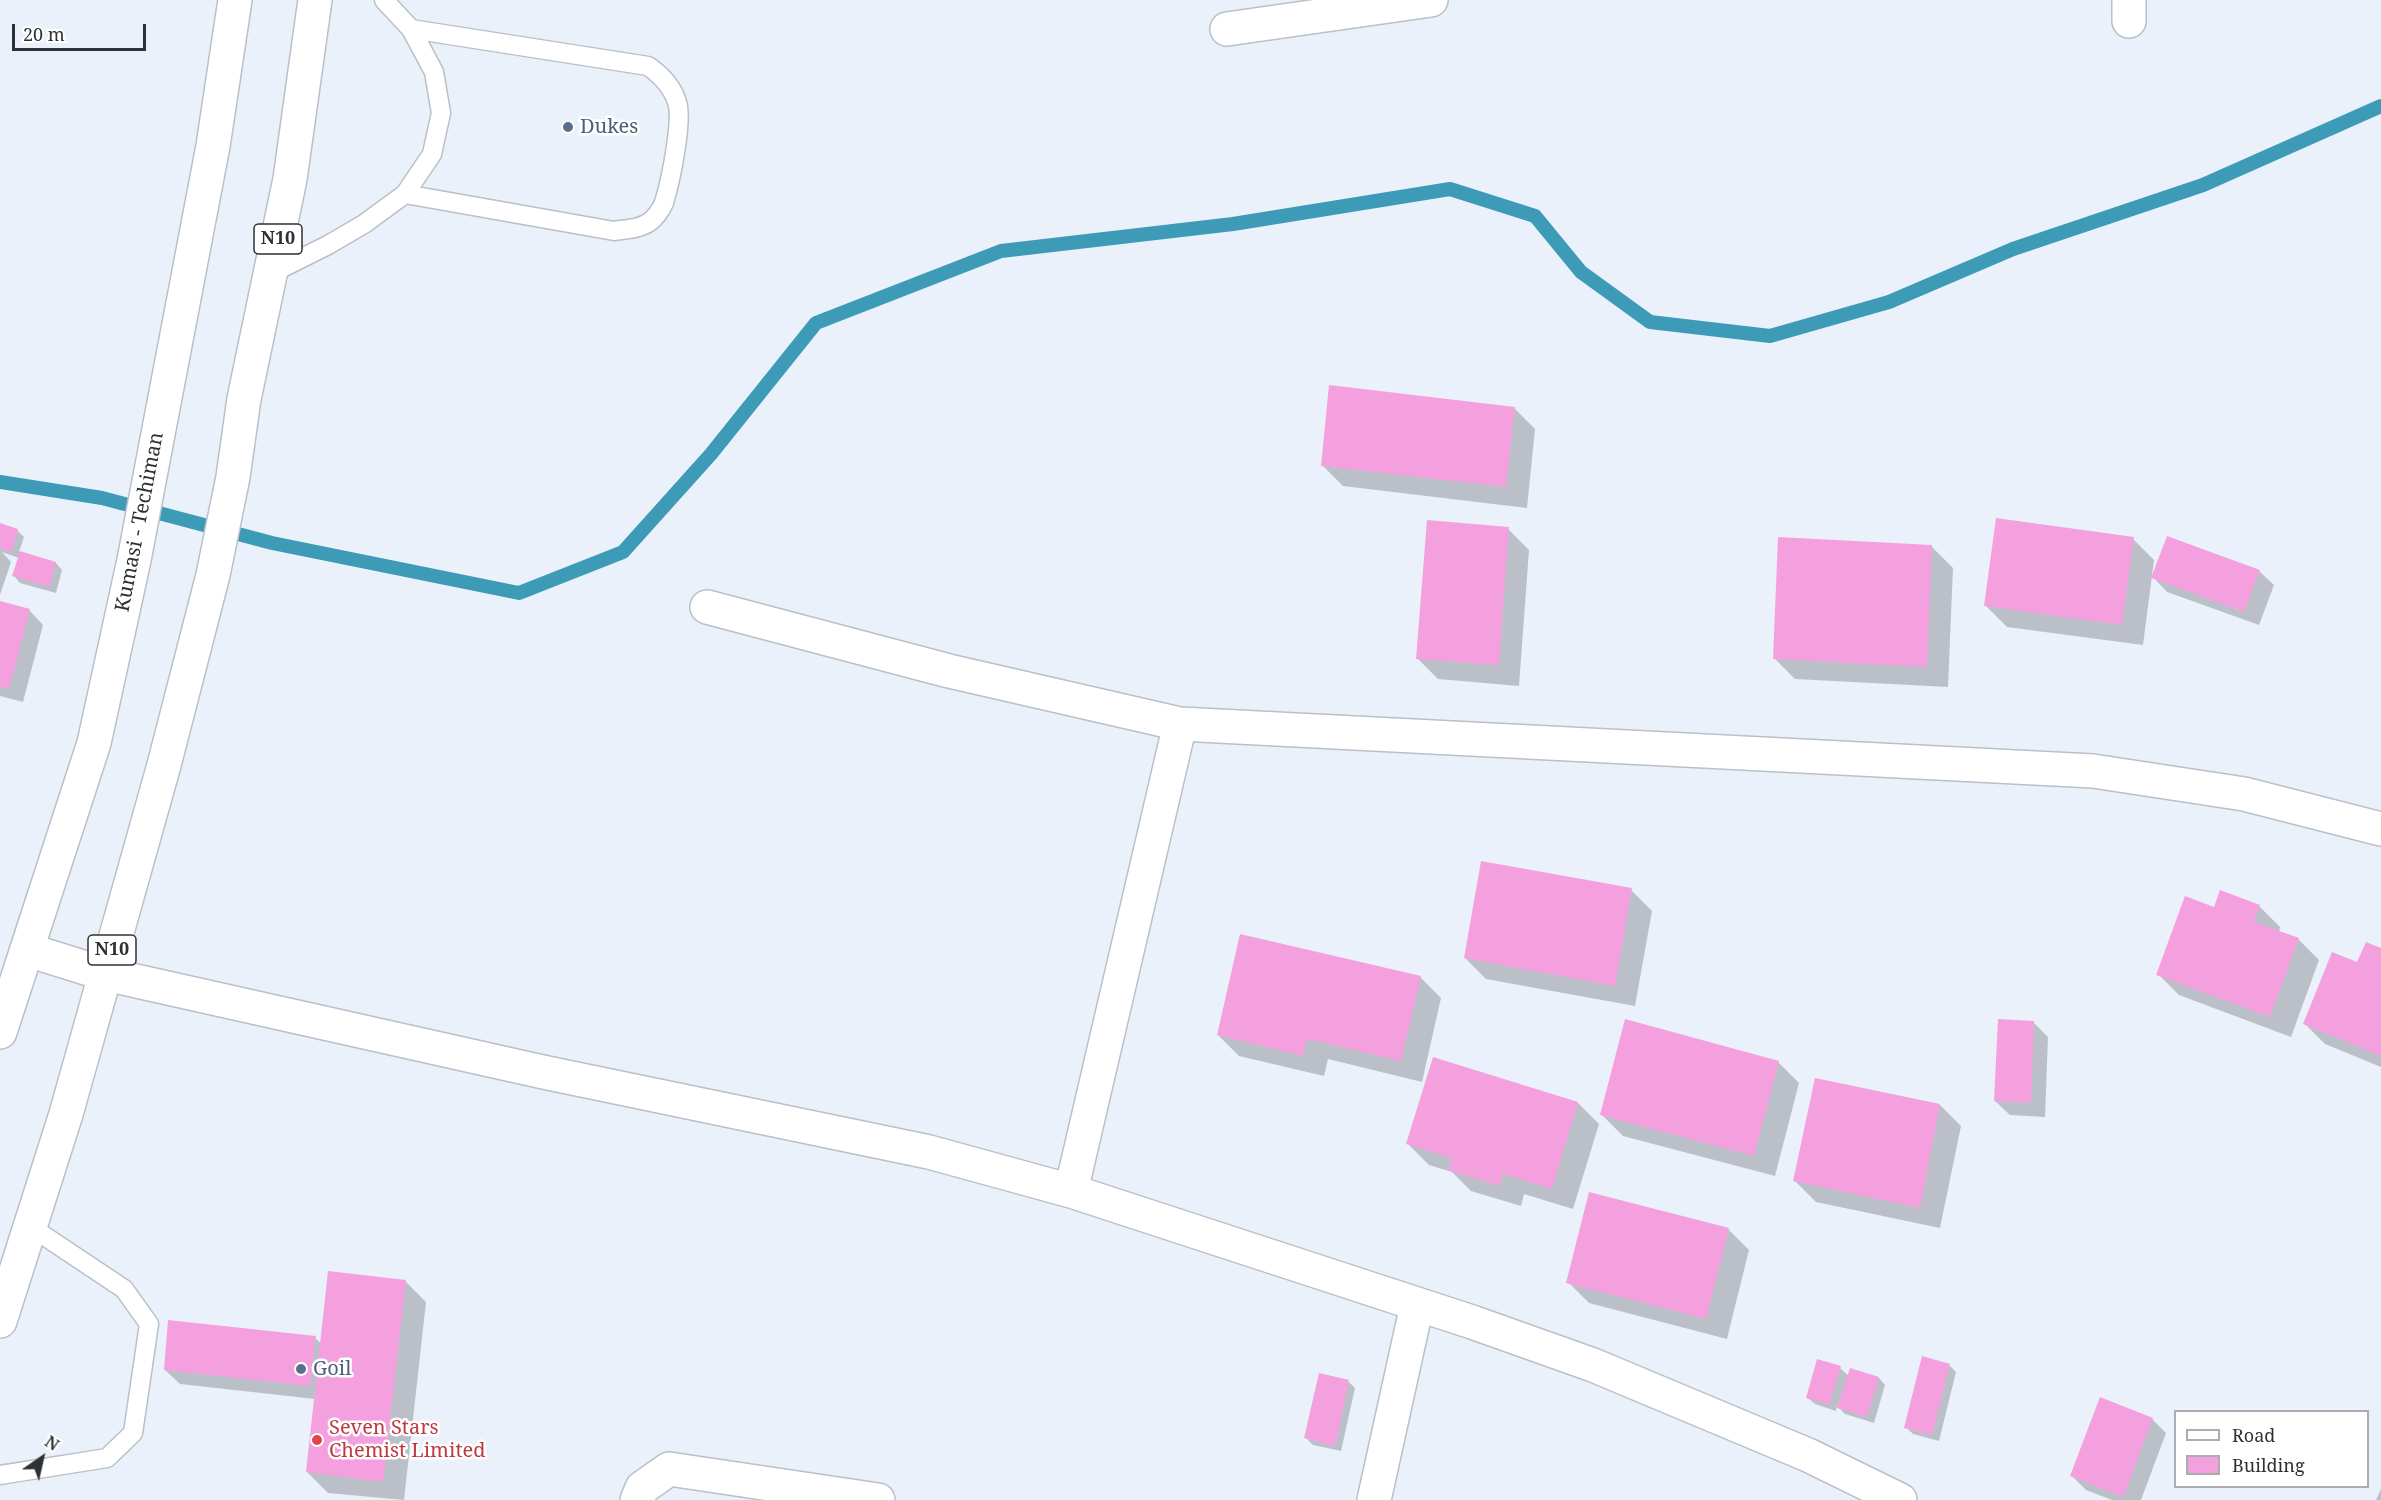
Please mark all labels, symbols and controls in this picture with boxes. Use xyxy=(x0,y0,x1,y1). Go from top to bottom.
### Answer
scale bar xyxy=(15,12,148,50)
text: 20 m xyxy=(23,22,65,46)
place label: Dukes xyxy=(580,115,638,139)
marker: Dukes xyxy=(561,120,575,134)
road number: N10 xyxy=(254,224,302,254)
street label: Kumasi - Techiman xyxy=(111,430,169,614)
road number: N10 xyxy=(88,935,136,965)
place label: Goil xyxy=(313,1357,351,1381)
marker: Goil xyxy=(294,1362,308,1376)
legend xyxy=(2174,1410,2369,1488)
place label: Seven Stars Chemist Limited xyxy=(329,1416,485,1463)
text: Road xyxy=(2232,1423,2275,1447)
north arrow xyxy=(12,1428,72,1488)
text: N xyxy=(41,1430,63,1456)
marker: Seven Stars Chemist Limited xyxy=(310,1433,324,1447)
text: Building xyxy=(2232,1453,2305,1477)

